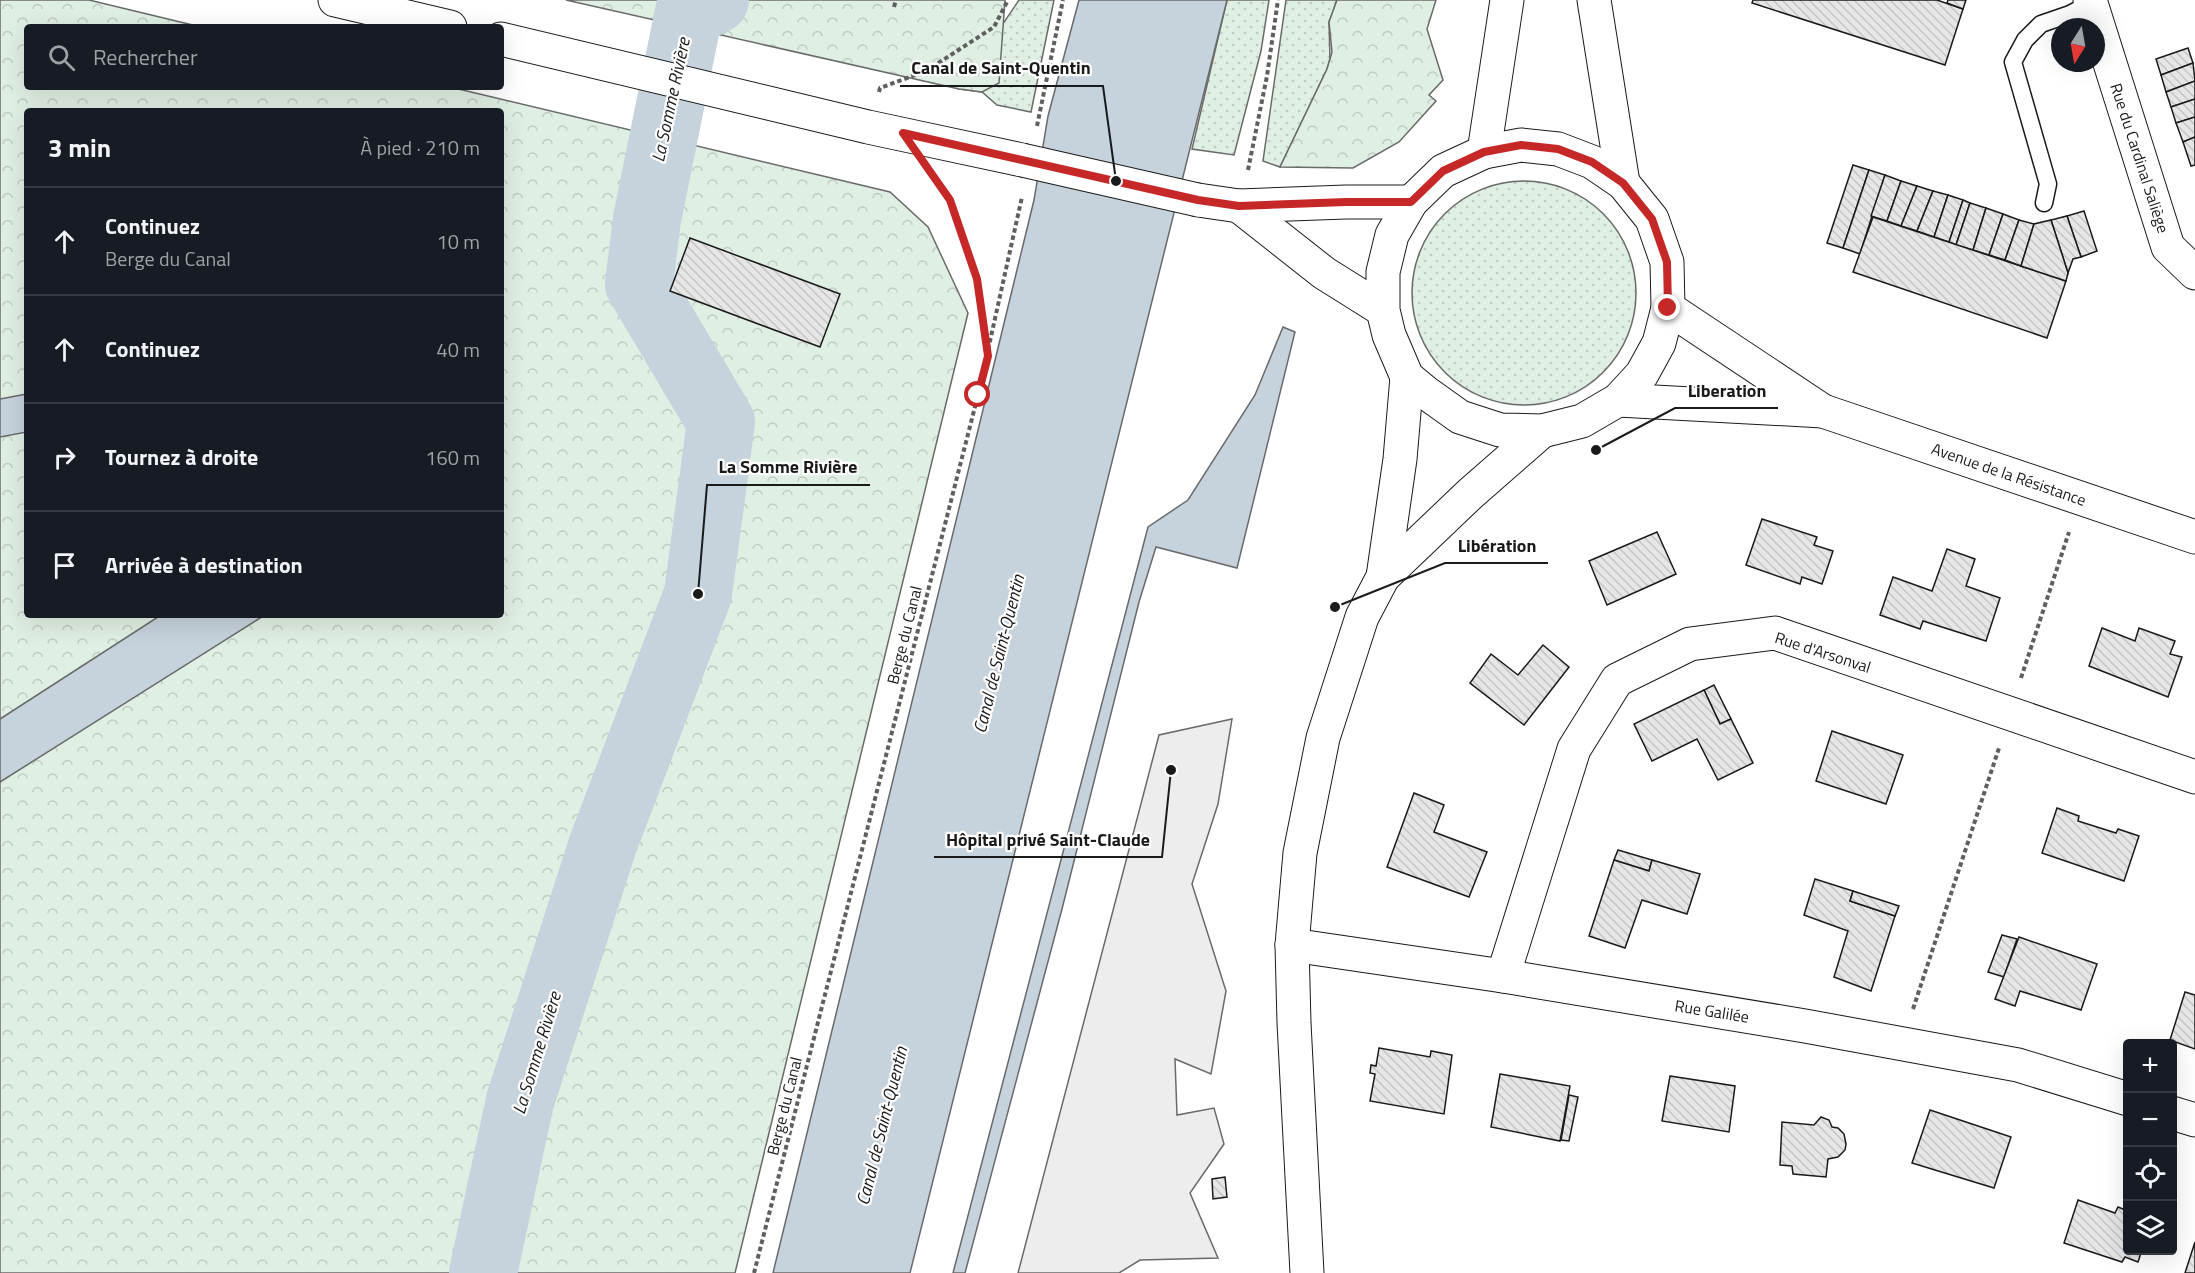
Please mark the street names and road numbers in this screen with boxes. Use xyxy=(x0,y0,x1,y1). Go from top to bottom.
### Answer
street label: Rue du Cardinal Saliège xyxy=(2104,80,2176,236)
street label: Avenue de la Résistance xyxy=(1928,436,2090,512)
street label: Berge du Canal xyxy=(880,583,928,687)
street label: Rue d'Arsonval xyxy=(1772,625,1874,679)
street label: Rue Galilée xyxy=(1673,993,1751,1029)
street label: Berge du Canal xyxy=(760,1054,808,1158)

